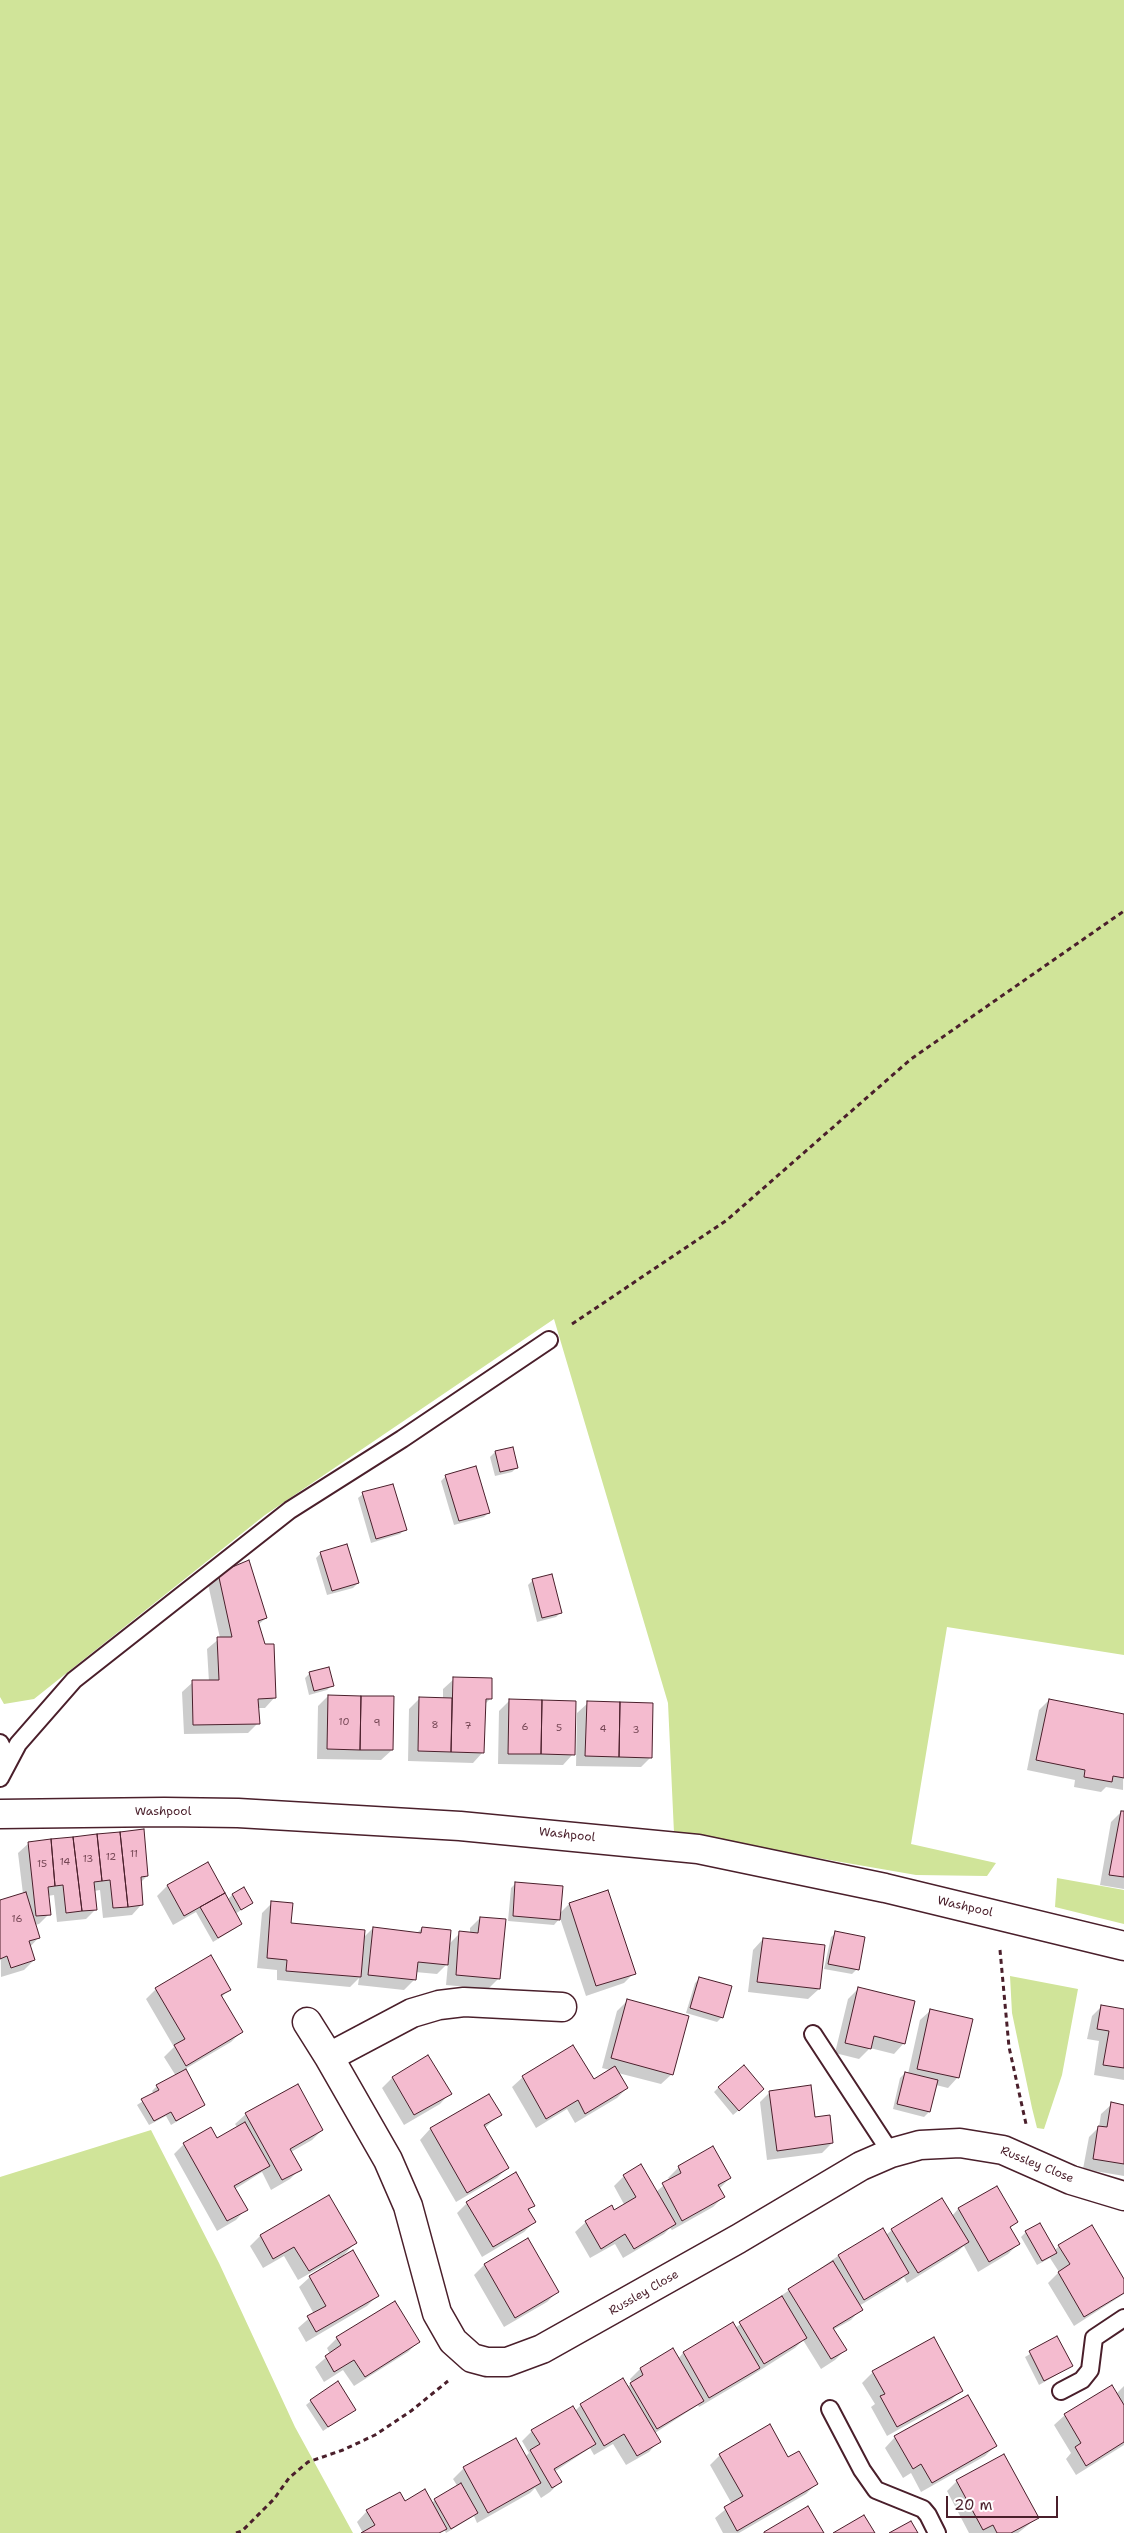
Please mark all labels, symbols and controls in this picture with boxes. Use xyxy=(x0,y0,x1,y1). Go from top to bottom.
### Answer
house number: 10 xyxy=(339,1716,349,1728)
house number: 9 xyxy=(374,1717,380,1729)
house number: 8 xyxy=(432,1719,438,1731)
house number: 7 xyxy=(465,1720,471,1732)
house number: 6 xyxy=(522,1721,528,1733)
house number: 5 xyxy=(556,1722,562,1734)
house number: 4 xyxy=(600,1723,606,1735)
house number: 3 xyxy=(633,1724,639,1736)
street label: Washpool xyxy=(135,1805,191,1819)
street label: Washpool xyxy=(538,1825,596,1845)
house number: 11 xyxy=(130,1848,138,1860)
house number: 12 xyxy=(106,1851,116,1863)
house number: 13 xyxy=(83,1853,93,1865)
house number: 14 xyxy=(60,1856,70,1868)
house number: 15 xyxy=(37,1858,47,1870)
street label: Washpool xyxy=(936,1894,994,1920)
house number: 16 xyxy=(12,1913,22,1925)
street label: Russley Close xyxy=(998,2144,1076,2186)
street label: Russley Close xyxy=(607,2267,681,2319)
scale bar xyxy=(949,2486,1062,2518)
text: 20 m xyxy=(954,2495,993,2515)

